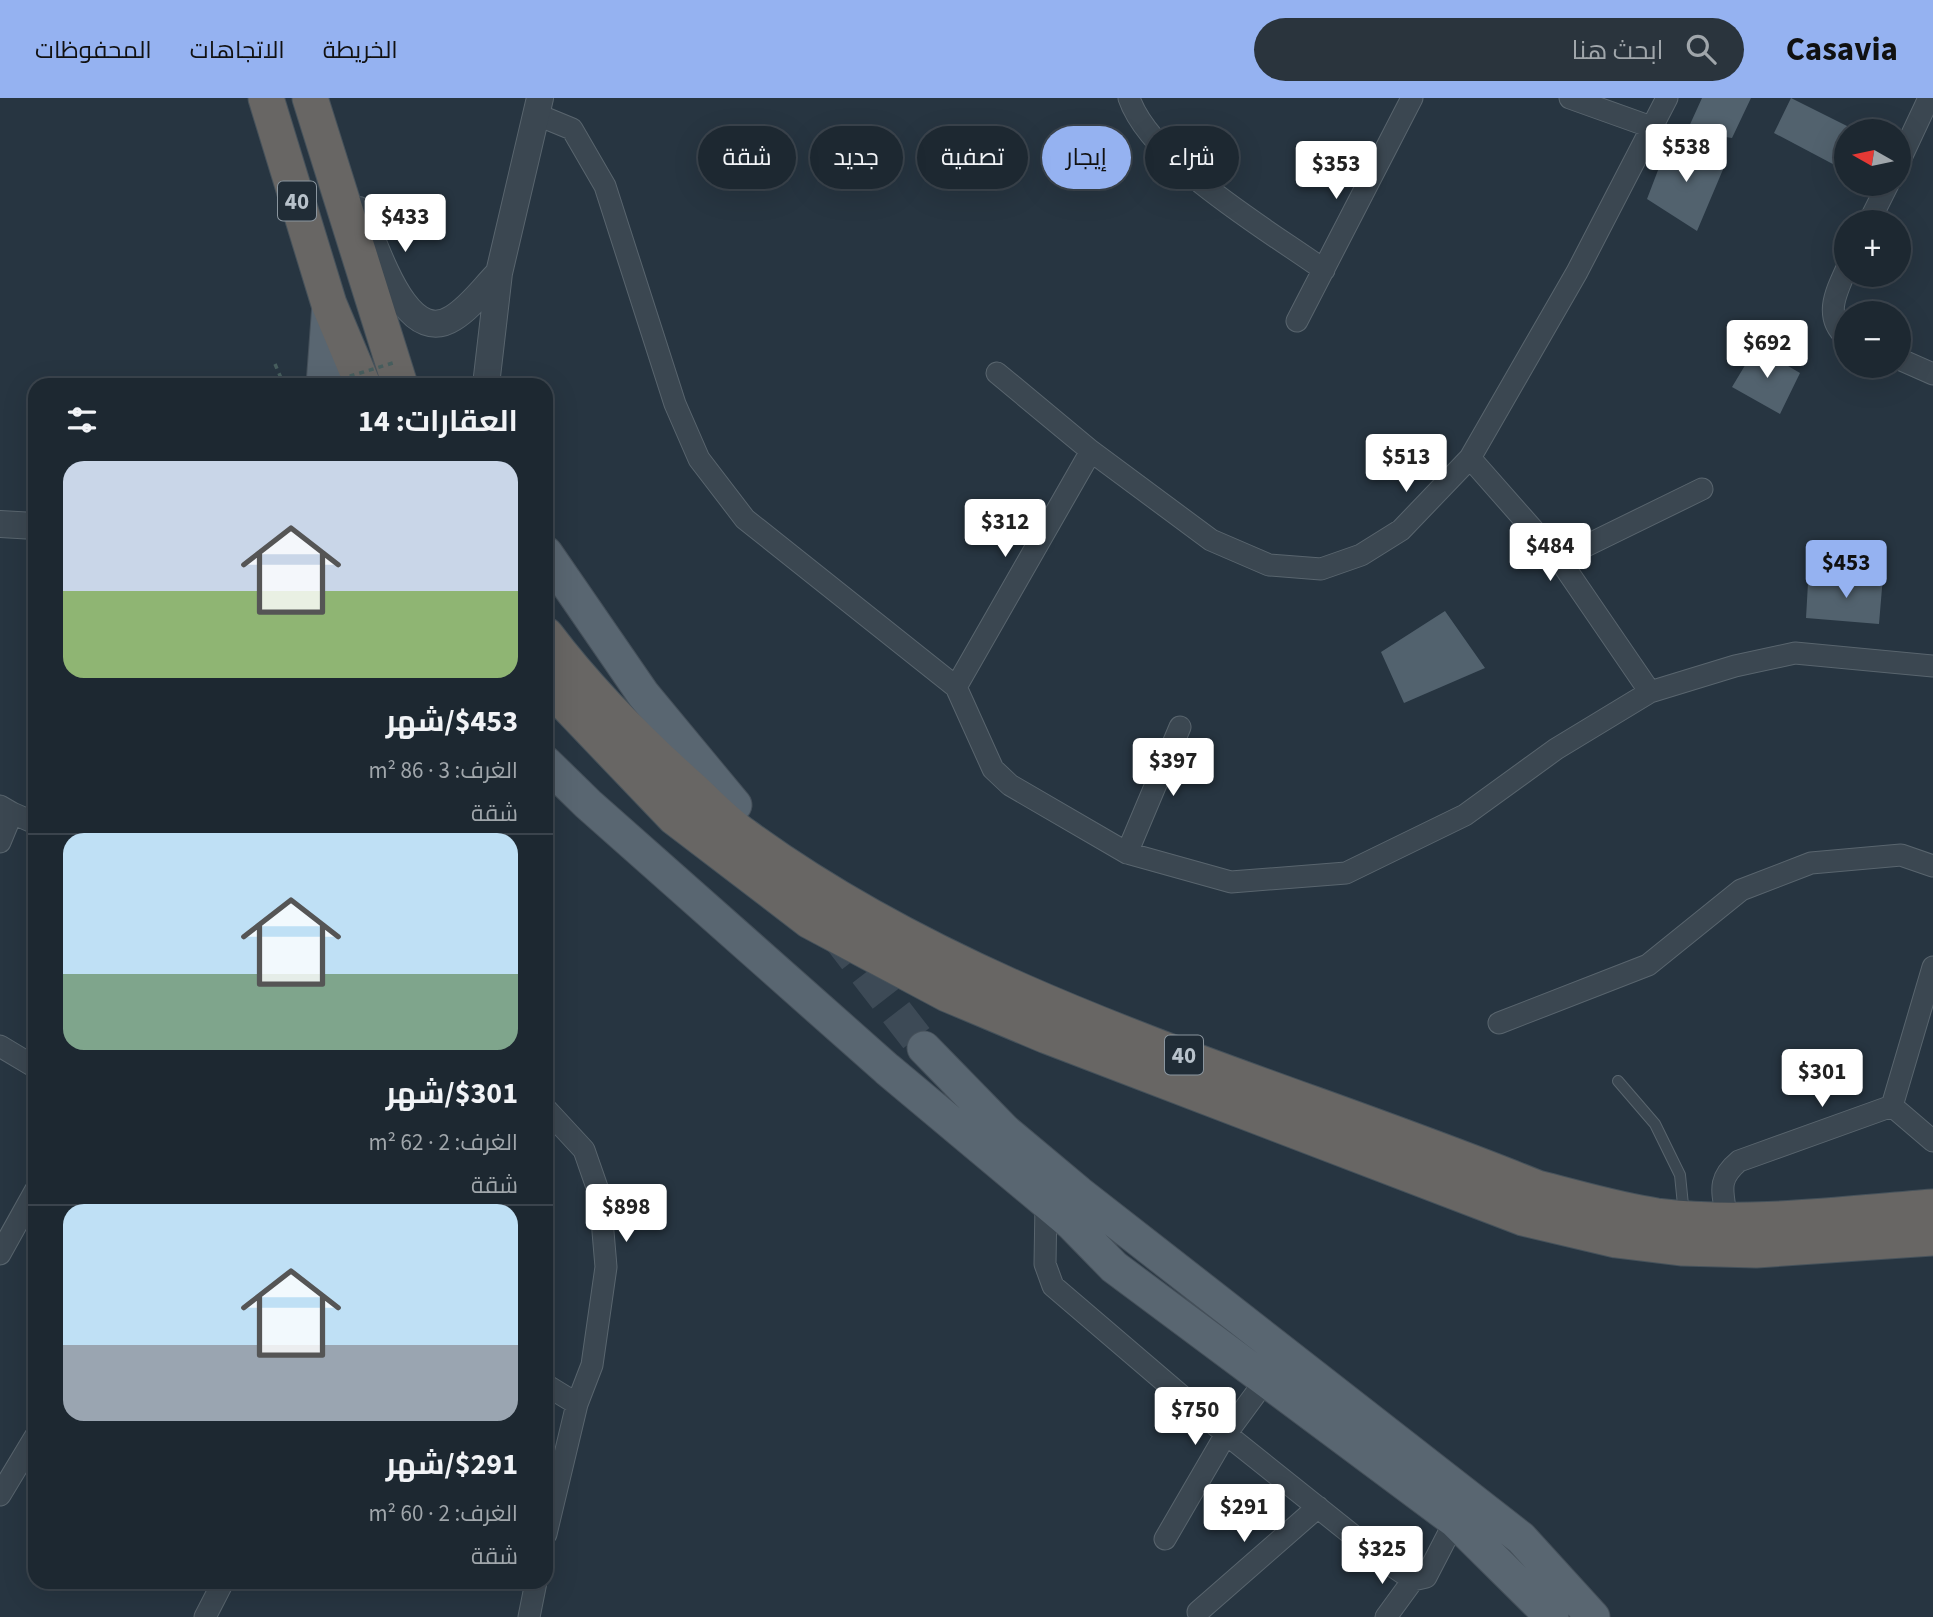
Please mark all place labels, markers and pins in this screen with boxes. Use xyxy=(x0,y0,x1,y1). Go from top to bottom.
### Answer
pin: $538 xyxy=(1645,125,1727,184)
pin: $353 xyxy=(1295,141,1377,201)
pin: $433 xyxy=(364,194,446,254)
pin: $692 xyxy=(1726,320,1808,380)
pin: $513 xyxy=(1365,434,1447,494)
pin: $312 xyxy=(964,500,1046,559)
pin: $484 xyxy=(1509,524,1591,583)
pin: $453 xyxy=(1805,540,1887,600)
pin: $397 xyxy=(1132,738,1214,798)
pin: $301 xyxy=(1781,1049,1863,1109)
pin: $898 xyxy=(585,1184,667,1244)
pin: $750 xyxy=(1154,1388,1236,1447)
pin: $291 xyxy=(1203,1484,1285,1544)
pin: $325 xyxy=(1341,1526,1423,1586)

